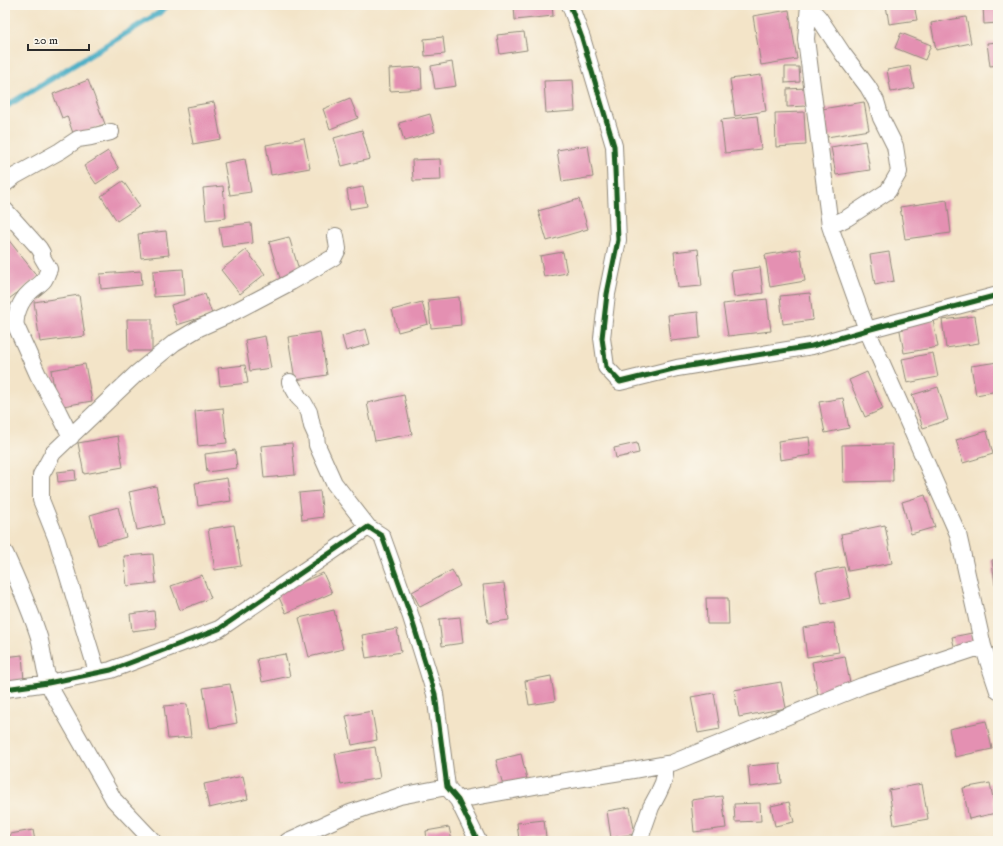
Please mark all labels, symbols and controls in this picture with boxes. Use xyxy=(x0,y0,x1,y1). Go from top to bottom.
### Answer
scale bar xyxy=(28,26,89,52)
text: 20 m xyxy=(34,33,58,48)

